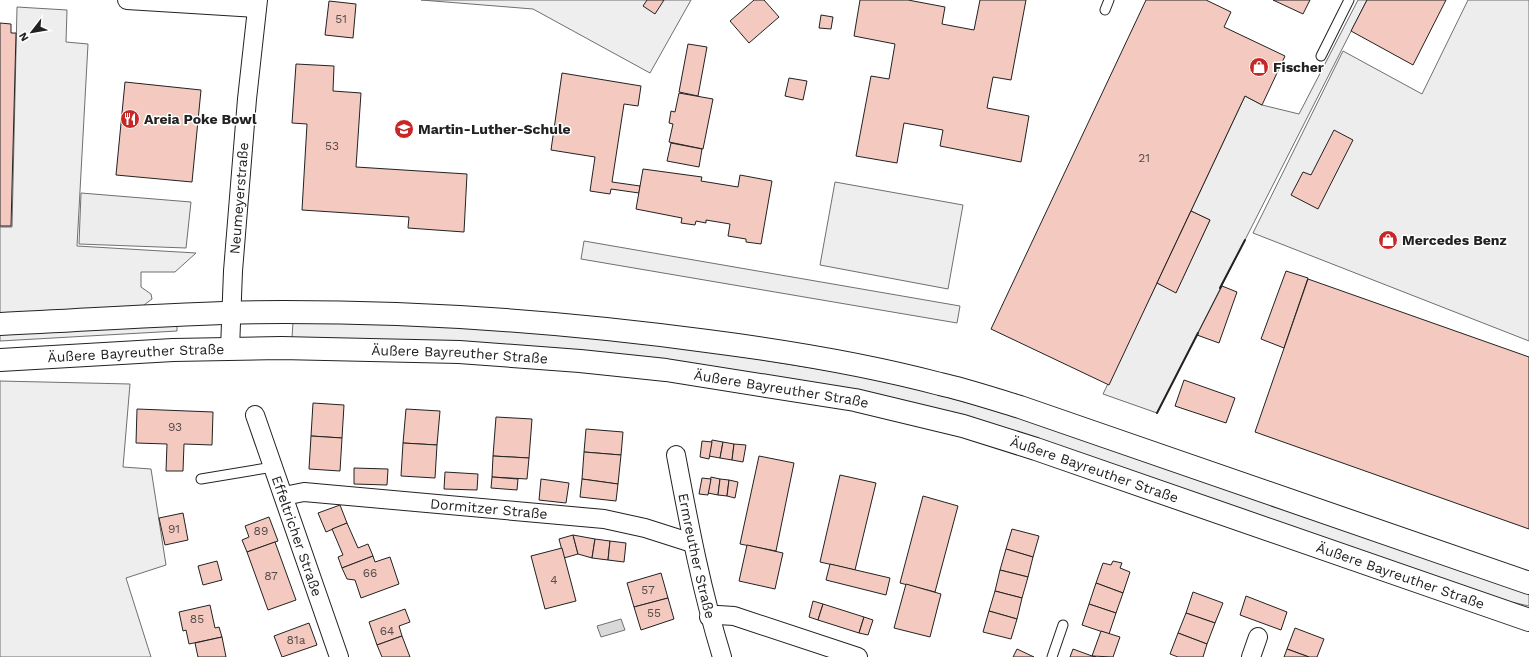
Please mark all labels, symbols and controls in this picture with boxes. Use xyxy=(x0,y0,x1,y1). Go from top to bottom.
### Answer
north arrow xyxy=(12,12,52,52)
house number: 51 xyxy=(335,12,347,26)
text: N xyxy=(16,30,32,44)
shop icon: Fischer xyxy=(1248,56,1270,78)
place label: Fischer xyxy=(1273,59,1324,75)
restaurant icon: Areia Poke Bowl xyxy=(119,108,141,130)
place label: Areia Poke Bowl xyxy=(144,111,257,127)
school or university icon: Martin-Luther-Schule xyxy=(393,118,415,140)
place label: Martin-Luther-Schule xyxy=(418,121,571,137)
house number: 53 xyxy=(325,139,339,153)
street label: Neumeyerstraße xyxy=(226,142,251,255)
house number: 21 xyxy=(1138,151,1150,165)
shop icon: Mercedes Benz xyxy=(1377,229,1399,251)
place label: Mercedes Benz xyxy=(1402,232,1507,248)
street label: Äußere Bayreuther Straße xyxy=(47,341,224,365)
street label: Äußere Bayreuther Straße xyxy=(371,342,548,367)
street label: Äußere Bayreuther Straße xyxy=(693,367,870,411)
house number: 93 xyxy=(168,420,182,434)
street label: Äußere Bayreuther Straße xyxy=(1008,433,1181,506)
street label: Effeltricher Straße xyxy=(269,473,325,598)
street label: Ermreuther Straße xyxy=(675,492,719,620)
street label: Dormitzer Straße xyxy=(429,495,548,522)
house number: 91 xyxy=(168,522,180,536)
house number: 89 xyxy=(254,524,268,538)
street label: Äußere Bayreuther Straße xyxy=(1314,539,1487,612)
house number: 66 xyxy=(363,566,377,580)
house number: 87 xyxy=(264,569,278,583)
house number: 4 xyxy=(550,573,558,587)
house number: 57 xyxy=(641,583,655,597)
house number: 55 xyxy=(647,606,661,620)
house number: 85 xyxy=(190,612,204,626)
house number: 64 xyxy=(380,624,394,638)
house number: 81a xyxy=(287,633,306,647)

